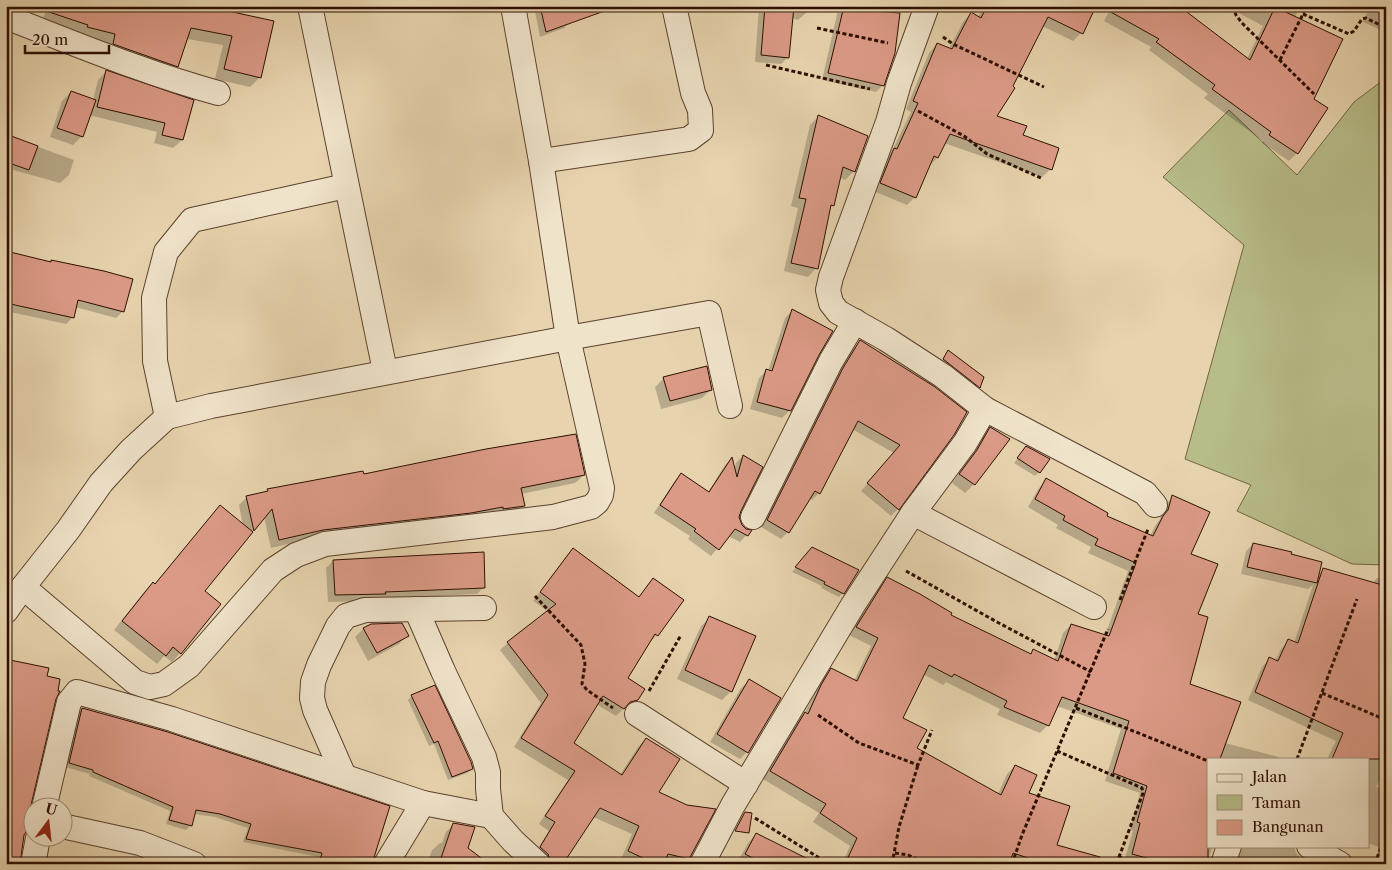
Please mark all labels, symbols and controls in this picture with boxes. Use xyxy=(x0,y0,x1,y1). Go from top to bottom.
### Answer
scale bar xyxy=(25,22,109,54)
text: 20 m xyxy=(32,30,68,49)
legend xyxy=(1207,758,1370,848)
text: Jalan xyxy=(1250,767,1287,786)
text: Taman xyxy=(1252,793,1302,812)
north arrow xyxy=(22,798,72,848)
text: U xyxy=(44,799,60,820)
text: Bangunan xyxy=(1252,817,1324,836)

